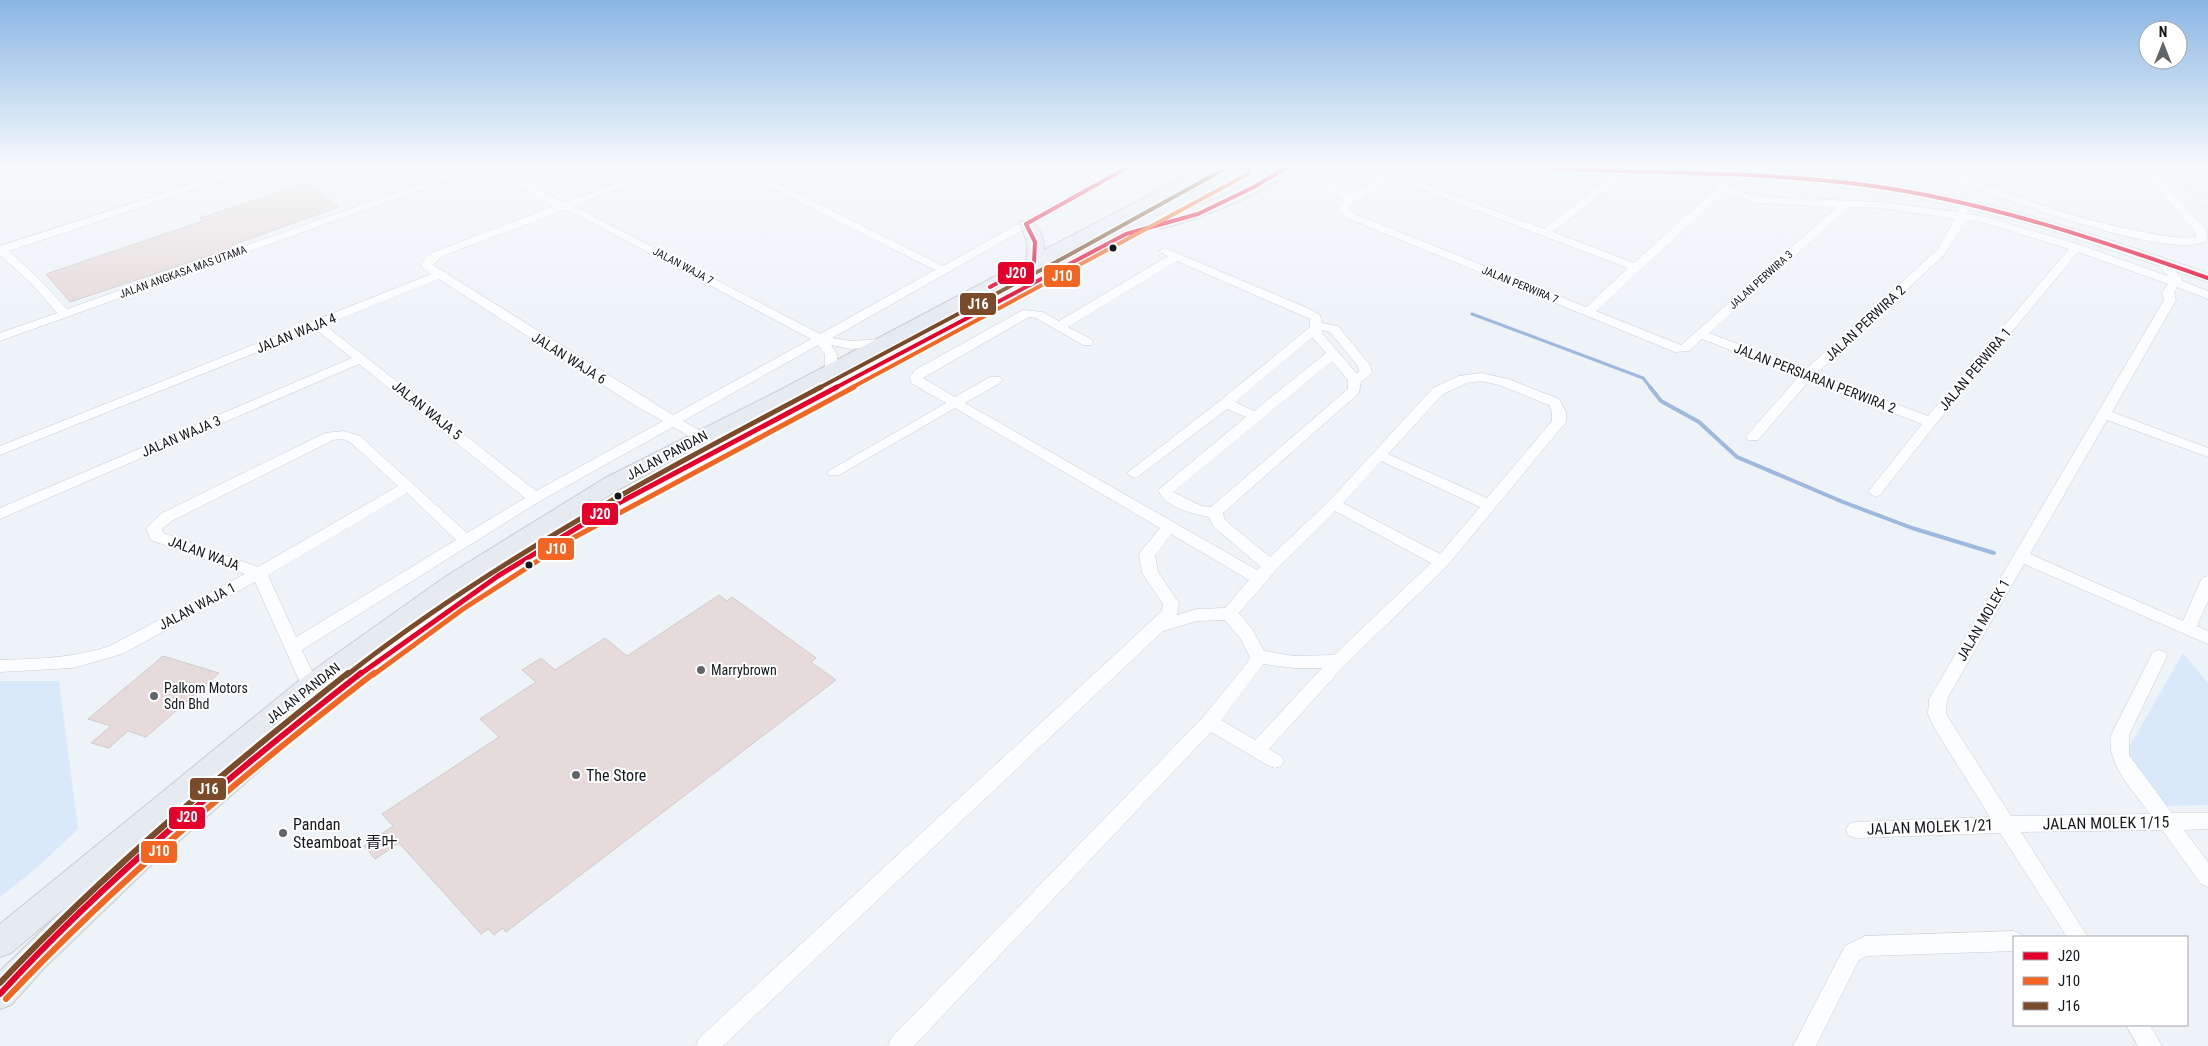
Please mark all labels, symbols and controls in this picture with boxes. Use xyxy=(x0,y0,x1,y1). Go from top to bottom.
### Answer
north arrow xyxy=(2138,20,2188,70)
text: N xyxy=(2159,24,2167,40)
street label: JALAN ANGKASA MAS UTAMA xyxy=(117,243,249,301)
unlabelled marker xyxy=(1108,243,1118,253)
street label: JALAN WAJA 7 xyxy=(651,245,715,287)
street label: JALAN PERWIRA 3 xyxy=(1726,248,1796,312)
line badge: J20 xyxy=(997,261,1035,285)
line badge: J10 xyxy=(1043,264,1081,288)
street label: JALAN PERWIRA 7 xyxy=(1480,264,1560,306)
text: J20 xyxy=(1005,265,1027,281)
text: J10 xyxy=(1051,268,1073,284)
street label: JALAN PERWIRA 2 xyxy=(1822,282,1908,364)
line badge: J16 xyxy=(959,292,997,316)
text: J16 xyxy=(967,296,989,312)
street label: JALAN WAJA 4 xyxy=(254,310,338,356)
street label: JALAN PERWIRA 1 xyxy=(1936,324,2014,414)
street label: JALAN WAJA 6 xyxy=(529,329,609,387)
street label: JALAN PERSIARAN PERWIRA 2 xyxy=(1732,340,1898,416)
street label: JALAN WAJA 5 xyxy=(389,377,465,443)
street label: JALAN WAJA 3 xyxy=(139,412,223,460)
street label: JALAN PANDAN xyxy=(624,427,710,483)
unlabelled marker xyxy=(613,491,623,501)
line badge: J20 xyxy=(581,502,619,526)
text: J20 xyxy=(589,506,611,522)
street label: JALAN WAJA xyxy=(166,533,242,573)
line badge: J10 xyxy=(537,537,575,561)
text: J10 xyxy=(545,541,567,557)
unlabelled marker xyxy=(524,560,534,570)
street label: JALAN MOLEK 1 xyxy=(1953,576,2013,664)
street label: JALAN WAJA 1 xyxy=(156,579,238,633)
street label: JALAN PANDAN xyxy=(263,659,343,727)
place label: Marrybrown xyxy=(711,662,777,678)
marker: Marrybrown xyxy=(695,664,707,676)
place label: Palkom Motors Sdn Bhd xyxy=(164,680,248,712)
marker: Palkom Motors Sdn Bhd xyxy=(148,690,160,702)
place label: The Store xyxy=(586,766,646,785)
marker: The Store xyxy=(570,769,582,781)
line badge: J16 xyxy=(189,777,227,801)
text: J16 xyxy=(197,781,219,797)
line badge: J20 xyxy=(168,806,206,830)
text: J20 xyxy=(176,809,198,825)
street label: JALAN MOLEK 1/15 xyxy=(2043,812,2170,834)
place label: Pandan Steamboat 青叶 xyxy=(293,815,397,852)
street label: JALAN MOLEK 1/21 xyxy=(1866,815,1994,839)
marker: Pandan Steamboat 青叶 xyxy=(277,827,289,839)
line badge: J10 xyxy=(140,840,178,864)
text: J10 xyxy=(148,843,170,859)
legend xyxy=(2013,936,2188,1026)
text: J20 xyxy=(2058,947,2080,965)
text: J10 xyxy=(2058,972,2080,990)
text: J16 xyxy=(2058,997,2080,1015)

